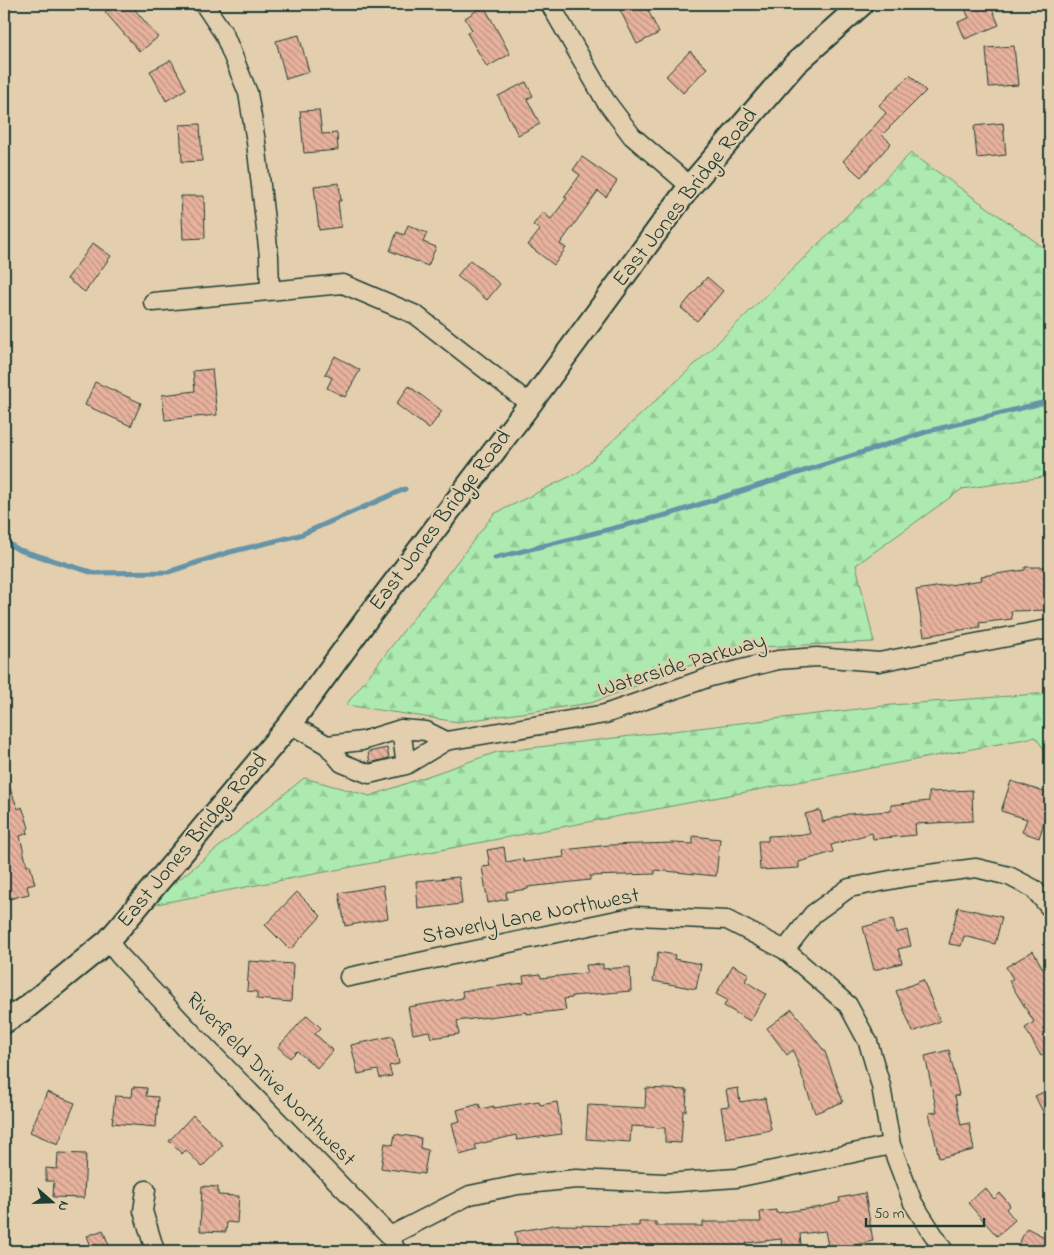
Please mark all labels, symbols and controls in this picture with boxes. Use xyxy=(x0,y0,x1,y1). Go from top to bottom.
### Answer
street label: East Jones Bridge Road xyxy=(606,101,767,295)
street label: East Jones Bridge Road xyxy=(362,424,521,619)
street label: Waterside Parkway xyxy=(594,625,770,708)
street label: East Jones Bridge Road xyxy=(110,746,277,936)
street label: Staverly Lane Northwest xyxy=(420,880,643,955)
street label: Riverfield Drive Northwest xyxy=(178,985,363,1175)
north arrow xyxy=(28,1178,78,1228)
scale bar xyxy=(866,1195,984,1227)
text: N xyxy=(51,1198,74,1214)
text: 50 m xyxy=(874,1203,905,1225)

